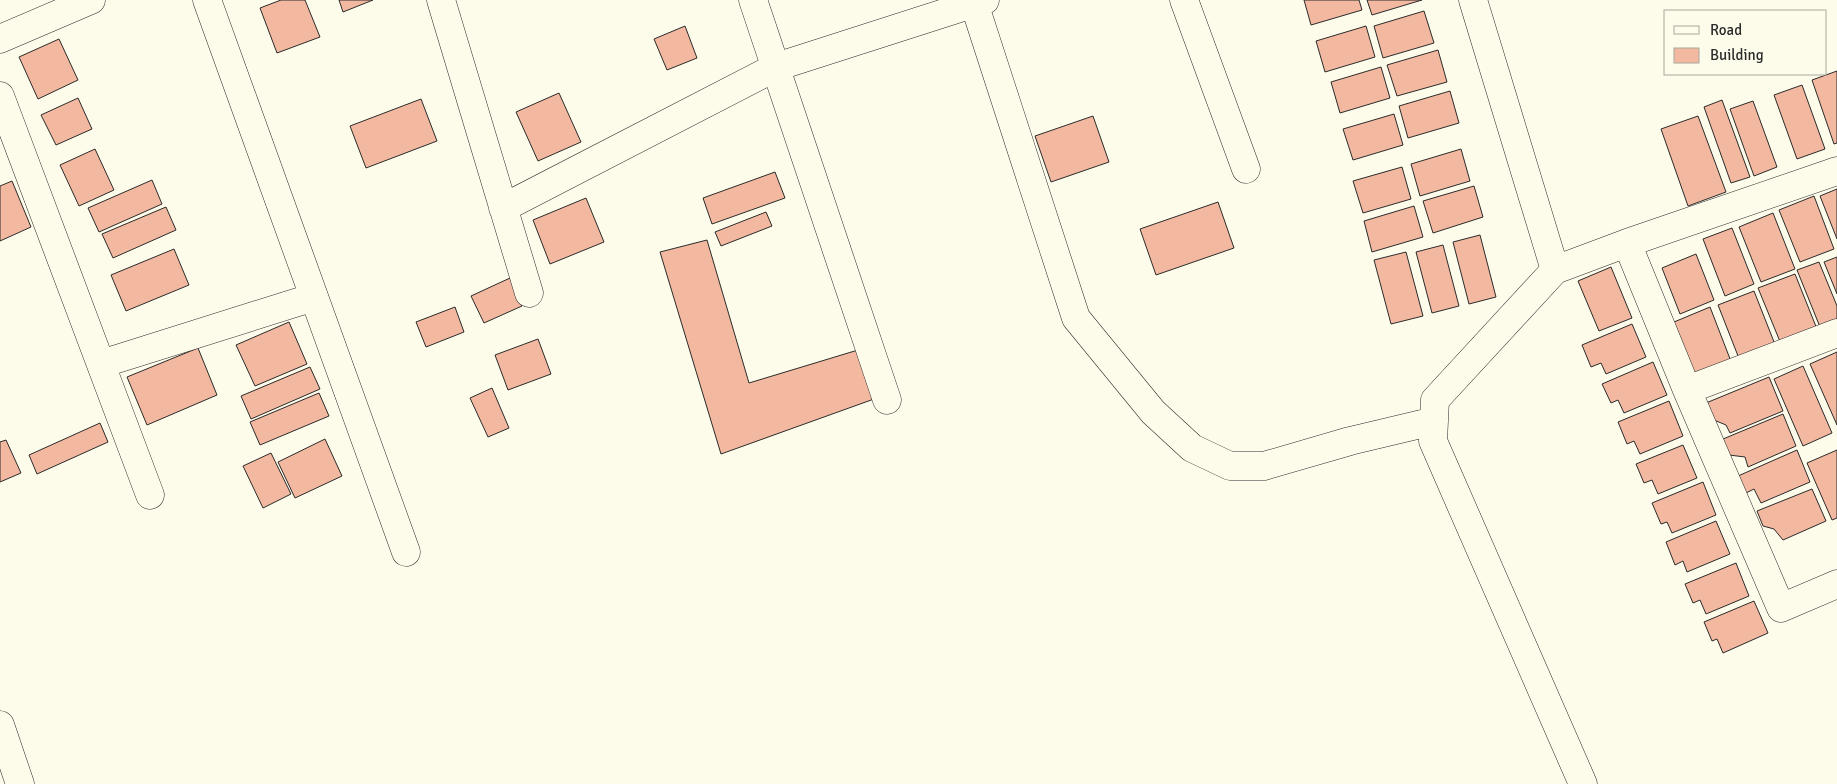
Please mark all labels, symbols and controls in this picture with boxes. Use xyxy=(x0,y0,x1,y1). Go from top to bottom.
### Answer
legend xyxy=(1664,10,1827,75)
text: Road xyxy=(1710,21,1742,39)
text: Building xyxy=(1710,46,1764,64)

